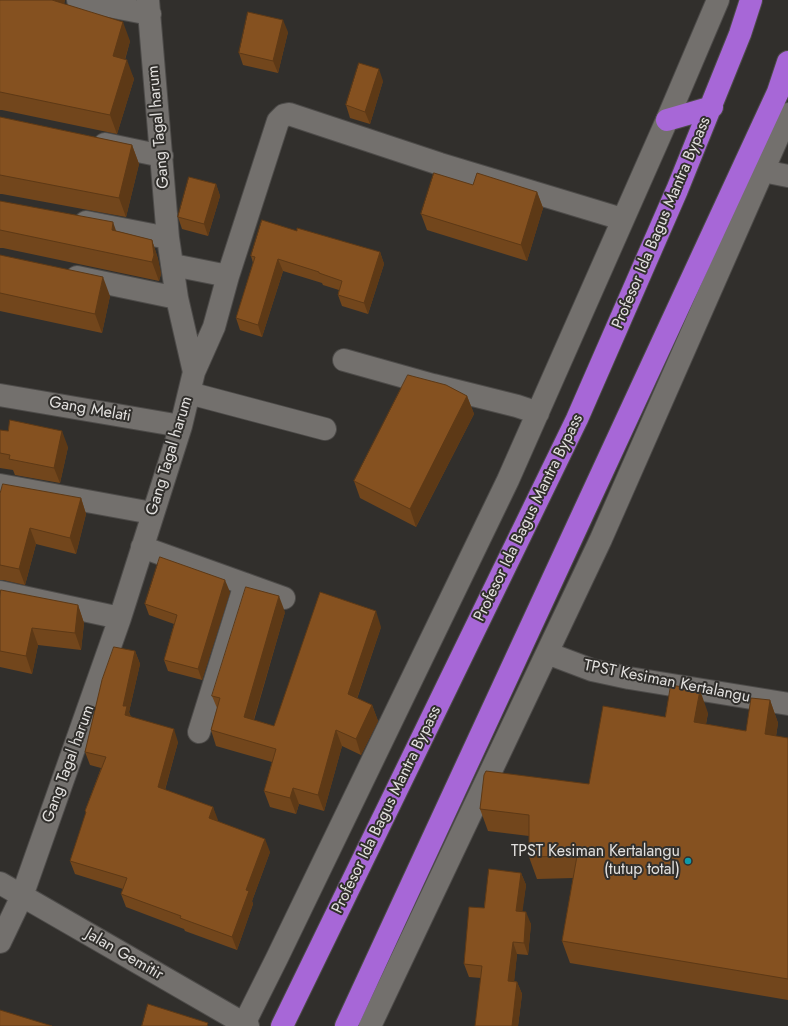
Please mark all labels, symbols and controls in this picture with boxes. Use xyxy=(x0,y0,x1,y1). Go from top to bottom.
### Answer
street label: Gang Tagal harum xyxy=(144,65,174,189)
street label: Profesor Ida Bagus Mantra Bypass xyxy=(609,114,715,332)
street label: Gang Melati xyxy=(47,393,133,427)
street label: Gang Tagal harum xyxy=(143,394,197,518)
street label: Profesor Ida Bagus Mantra Bypass xyxy=(470,411,588,625)
street label: TPST Kesiman Kertalangu xyxy=(582,656,752,708)
street label: Gang Tagal harum xyxy=(39,703,99,825)
street label: Profesor Ida Bagus Mantra Bypass xyxy=(328,703,446,917)
place label: TPST Kesiman Kertalangu (tutup total) xyxy=(511,842,680,880)
marker: TPST Kesiman Kertalangu (tutup total) xyxy=(683,856,693,866)
street label: Jalan Gemitir xyxy=(82,925,166,985)

